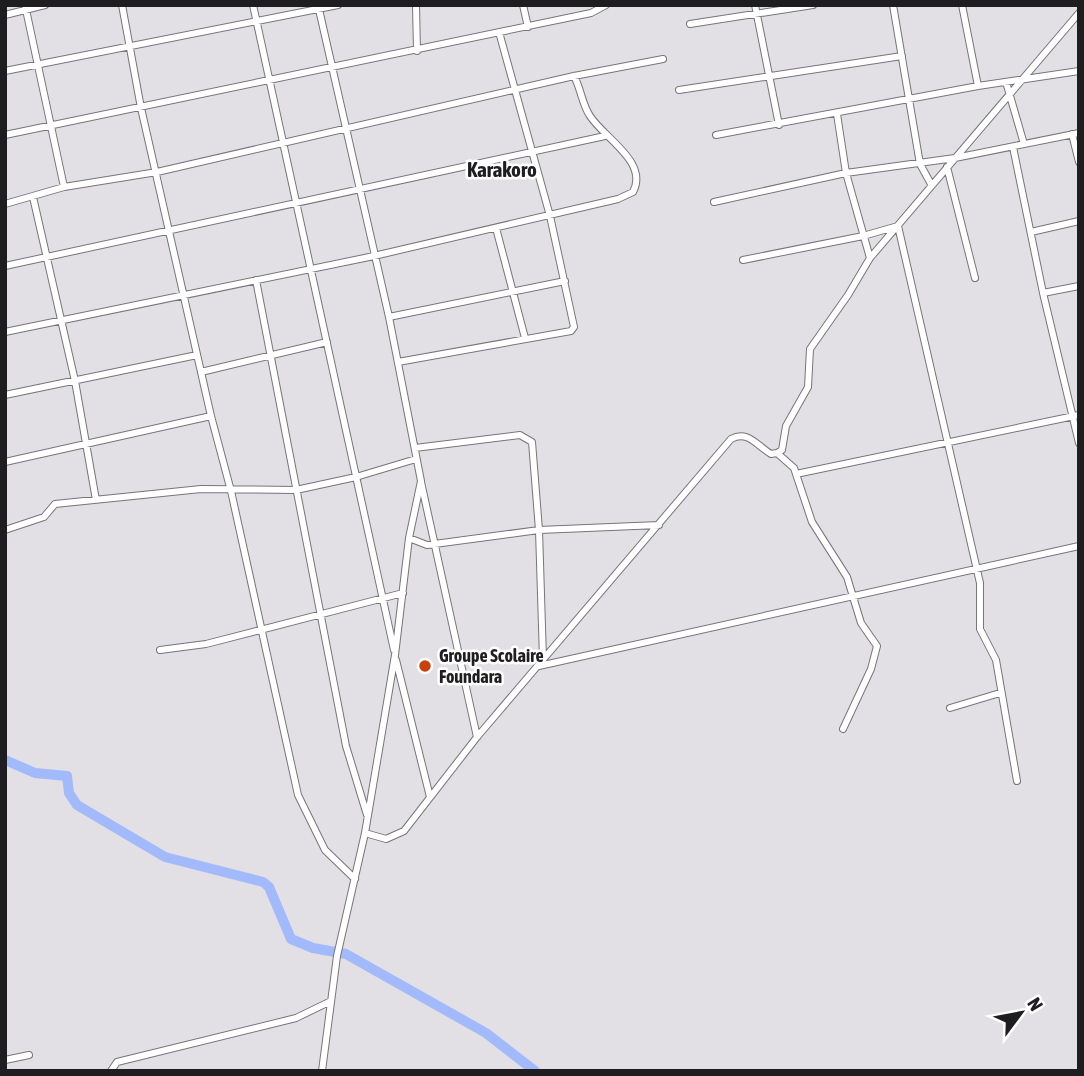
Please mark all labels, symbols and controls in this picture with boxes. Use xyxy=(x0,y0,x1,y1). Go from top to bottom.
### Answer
district label: Karakoro xyxy=(467,157,537,181)
place label: Groupe Scolaire Foundara xyxy=(439,645,544,687)
marker: Groupe Scolaire Foundara xyxy=(417,658,433,674)
north arrow xyxy=(986,978,1056,1048)
text: N xyxy=(1023,993,1048,1015)

